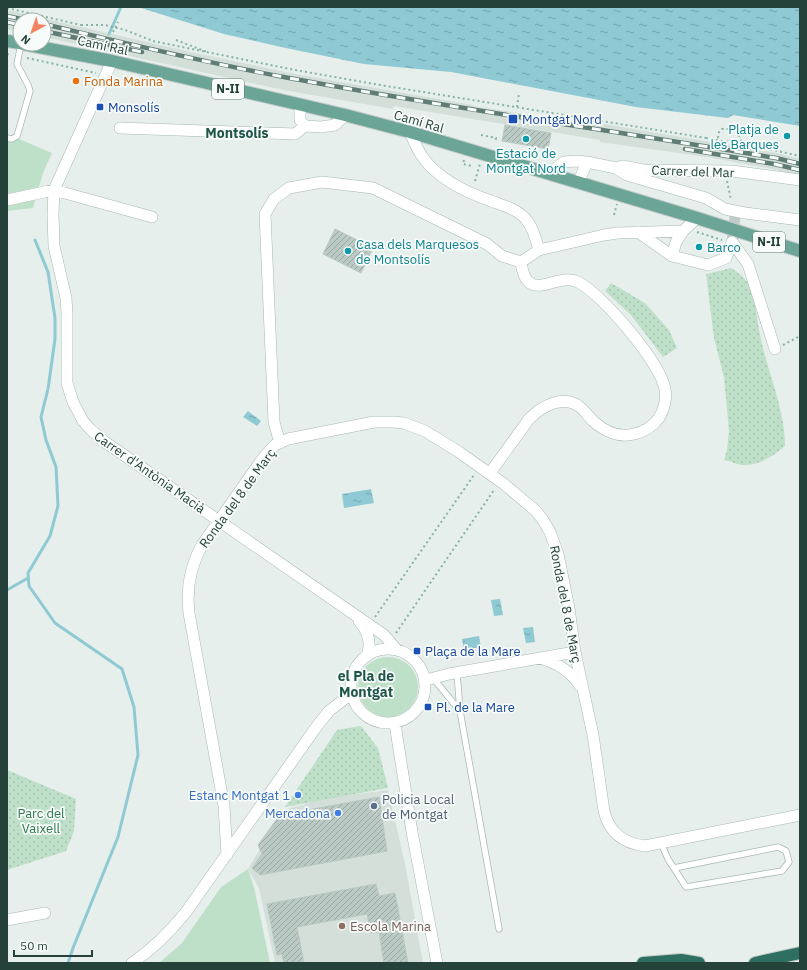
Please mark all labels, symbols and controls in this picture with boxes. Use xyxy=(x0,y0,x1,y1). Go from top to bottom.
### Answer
north arrow xyxy=(12,12,52,52)
text: N xyxy=(18,32,33,48)
street label: Camí Ral xyxy=(76,32,130,59)
place label: Fonda Marina xyxy=(84,73,163,90)
marker: Fonda Marina xyxy=(71,76,81,86)
road number: N-II xyxy=(212,79,244,99)
place label: Monsolís xyxy=(108,99,160,116)
marker: Monsolís xyxy=(95,102,105,112)
street label: Camí Ral xyxy=(392,106,446,137)
place label: Montgat Nord xyxy=(522,111,602,128)
marker: Montgat Nord xyxy=(507,113,519,125)
place label: Platja de les Barques xyxy=(710,121,779,153)
district label: Montsolís xyxy=(205,124,269,142)
marker: Platja de les Barques xyxy=(782,131,792,141)
marker: Estació de Montgat Nord xyxy=(521,134,531,144)
place label: Estació de Montgat Nord xyxy=(486,145,566,177)
street label: Carrer del Mar xyxy=(651,162,735,181)
road number: N-II xyxy=(753,232,785,252)
place label: Casa dels Marquesos de Montsolís xyxy=(356,236,479,268)
place label: Barco xyxy=(707,239,741,256)
marker: Barco xyxy=(694,242,704,252)
marker: Casa dels Marquesos de Montsolís xyxy=(343,246,353,256)
street label: Carrer d'Antònia Macià xyxy=(91,428,209,517)
street label: Ronda del 8 de Març xyxy=(196,445,280,551)
street label: Ronda del 8 de Març xyxy=(546,544,585,665)
place label: Plaça de la Mare xyxy=(425,643,521,660)
marker: Plaça de la Mare xyxy=(412,646,422,656)
district label: el Pla de Montgat xyxy=(338,667,394,701)
place label: Pl. de la Mare xyxy=(436,699,515,716)
marker: Pl. de la Mare xyxy=(423,702,433,712)
place label: Estanc Montgat 1 xyxy=(189,787,290,804)
marker: Estanc Montgat 1 xyxy=(293,790,303,800)
place label: Policia Local de Montgat xyxy=(382,791,455,823)
marker: Policia Local de Montgat xyxy=(369,801,379,811)
park label: Parc del Vaixell xyxy=(17,805,65,837)
place label: Mercadona xyxy=(265,805,330,822)
marker: Mercadona xyxy=(333,808,343,818)
place label: Escola Marina xyxy=(350,918,431,935)
marker: Escola Marina xyxy=(337,921,347,931)
scale bar xyxy=(14,932,92,958)
text: 50 m xyxy=(20,938,48,953)

